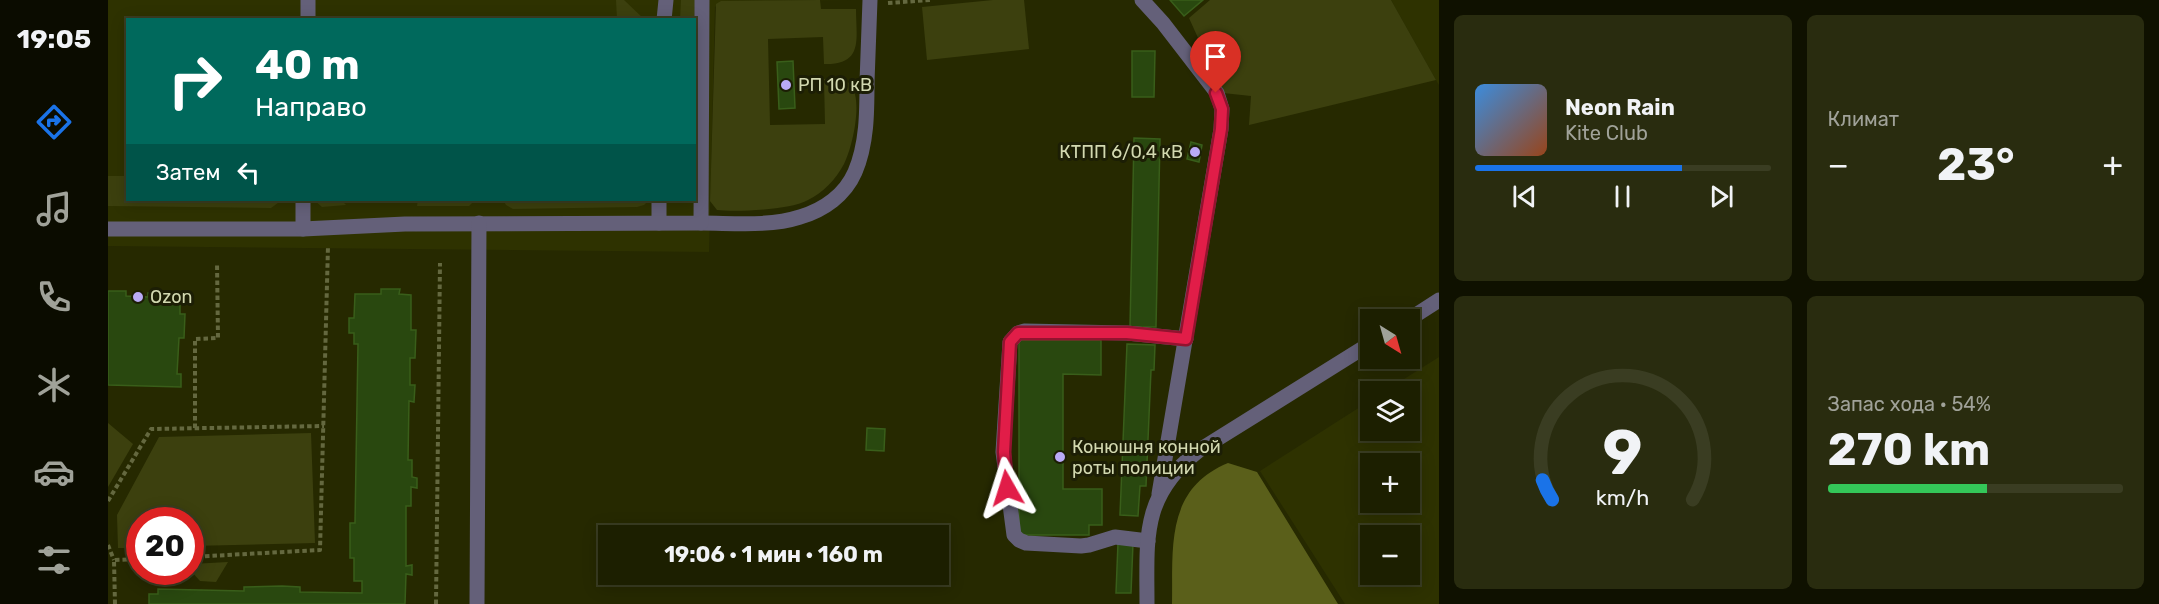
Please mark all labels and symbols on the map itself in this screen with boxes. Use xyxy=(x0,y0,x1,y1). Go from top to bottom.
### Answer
pin xyxy=(1190,31,1241,93)
place label: РП 10 кВ xyxy=(798,74,872,96)
marker: РП 10 кВ xyxy=(779,78,793,92)
place label: КТПП 6/0,4 кВ xyxy=(1059,141,1183,163)
marker: КТПП 6/0,4 кВ xyxy=(1188,145,1202,159)
place label: Ozon xyxy=(150,286,192,308)
marker: Ozon xyxy=(131,290,145,304)
north arrow xyxy=(1360,309,1420,369)
place label: Конюшня конной роты полиции xyxy=(1072,436,1221,479)
marker: Конюшня конной роты полиции xyxy=(1053,450,1067,464)
position arrow xyxy=(975,456,1039,520)
speed limit sign: 20 xyxy=(126,507,204,585)

